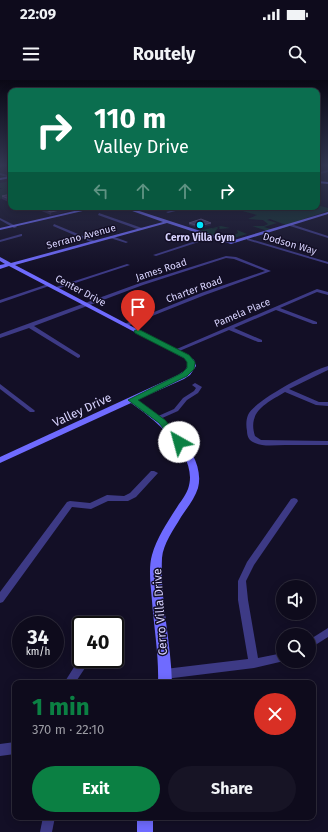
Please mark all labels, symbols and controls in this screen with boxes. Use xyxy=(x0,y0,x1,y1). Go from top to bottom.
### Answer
text: 22:09 xyxy=(20,5,56,23)
icon: menu xyxy=(20,43,42,65)
text: Routely xyxy=(133,43,195,65)
icon: search xyxy=(286,43,308,65)
text: 110 m xyxy=(94,102,166,135)
icon: right xyxy=(28,104,80,156)
text: Valley Drive xyxy=(94,136,189,158)
icon: left xyxy=(90,180,112,202)
icon: ahead xyxy=(132,180,154,202)
icon: ahead xyxy=(174,180,196,202)
icon: right xyxy=(216,180,238,202)
marker: Cerro Villa Gym xyxy=(195,220,205,230)
street label: Serrano Avenue xyxy=(45,222,117,252)
street label: Dodson Way xyxy=(261,231,318,257)
place label: Cerro Villa Gym xyxy=(165,232,235,244)
street label: James Road xyxy=(134,256,188,284)
street label: Center Drive xyxy=(53,273,108,309)
street label: Charter Road xyxy=(165,274,224,306)
pin xyxy=(121,290,155,331)
icon: arrive xyxy=(127,296,149,318)
street label: Pamela Place xyxy=(213,296,272,330)
street label: Valley Drive xyxy=(50,390,114,430)
position arrow xyxy=(158,421,200,463)
street label: Cerro Villa Drive xyxy=(150,568,170,656)
map controls xyxy=(276,580,316,668)
button: sound xyxy=(276,580,316,620)
speed limit sign: 40 xyxy=(72,616,124,668)
text: 34 xyxy=(27,625,49,649)
button: search xyxy=(276,628,316,668)
text: km/h xyxy=(26,646,50,658)
text: 1 min xyxy=(32,693,90,721)
button: close xyxy=(254,693,296,735)
text: 370 m · 22:10 xyxy=(32,722,104,737)
button: Exit xyxy=(32,766,160,812)
button: Share xyxy=(168,766,296,812)

